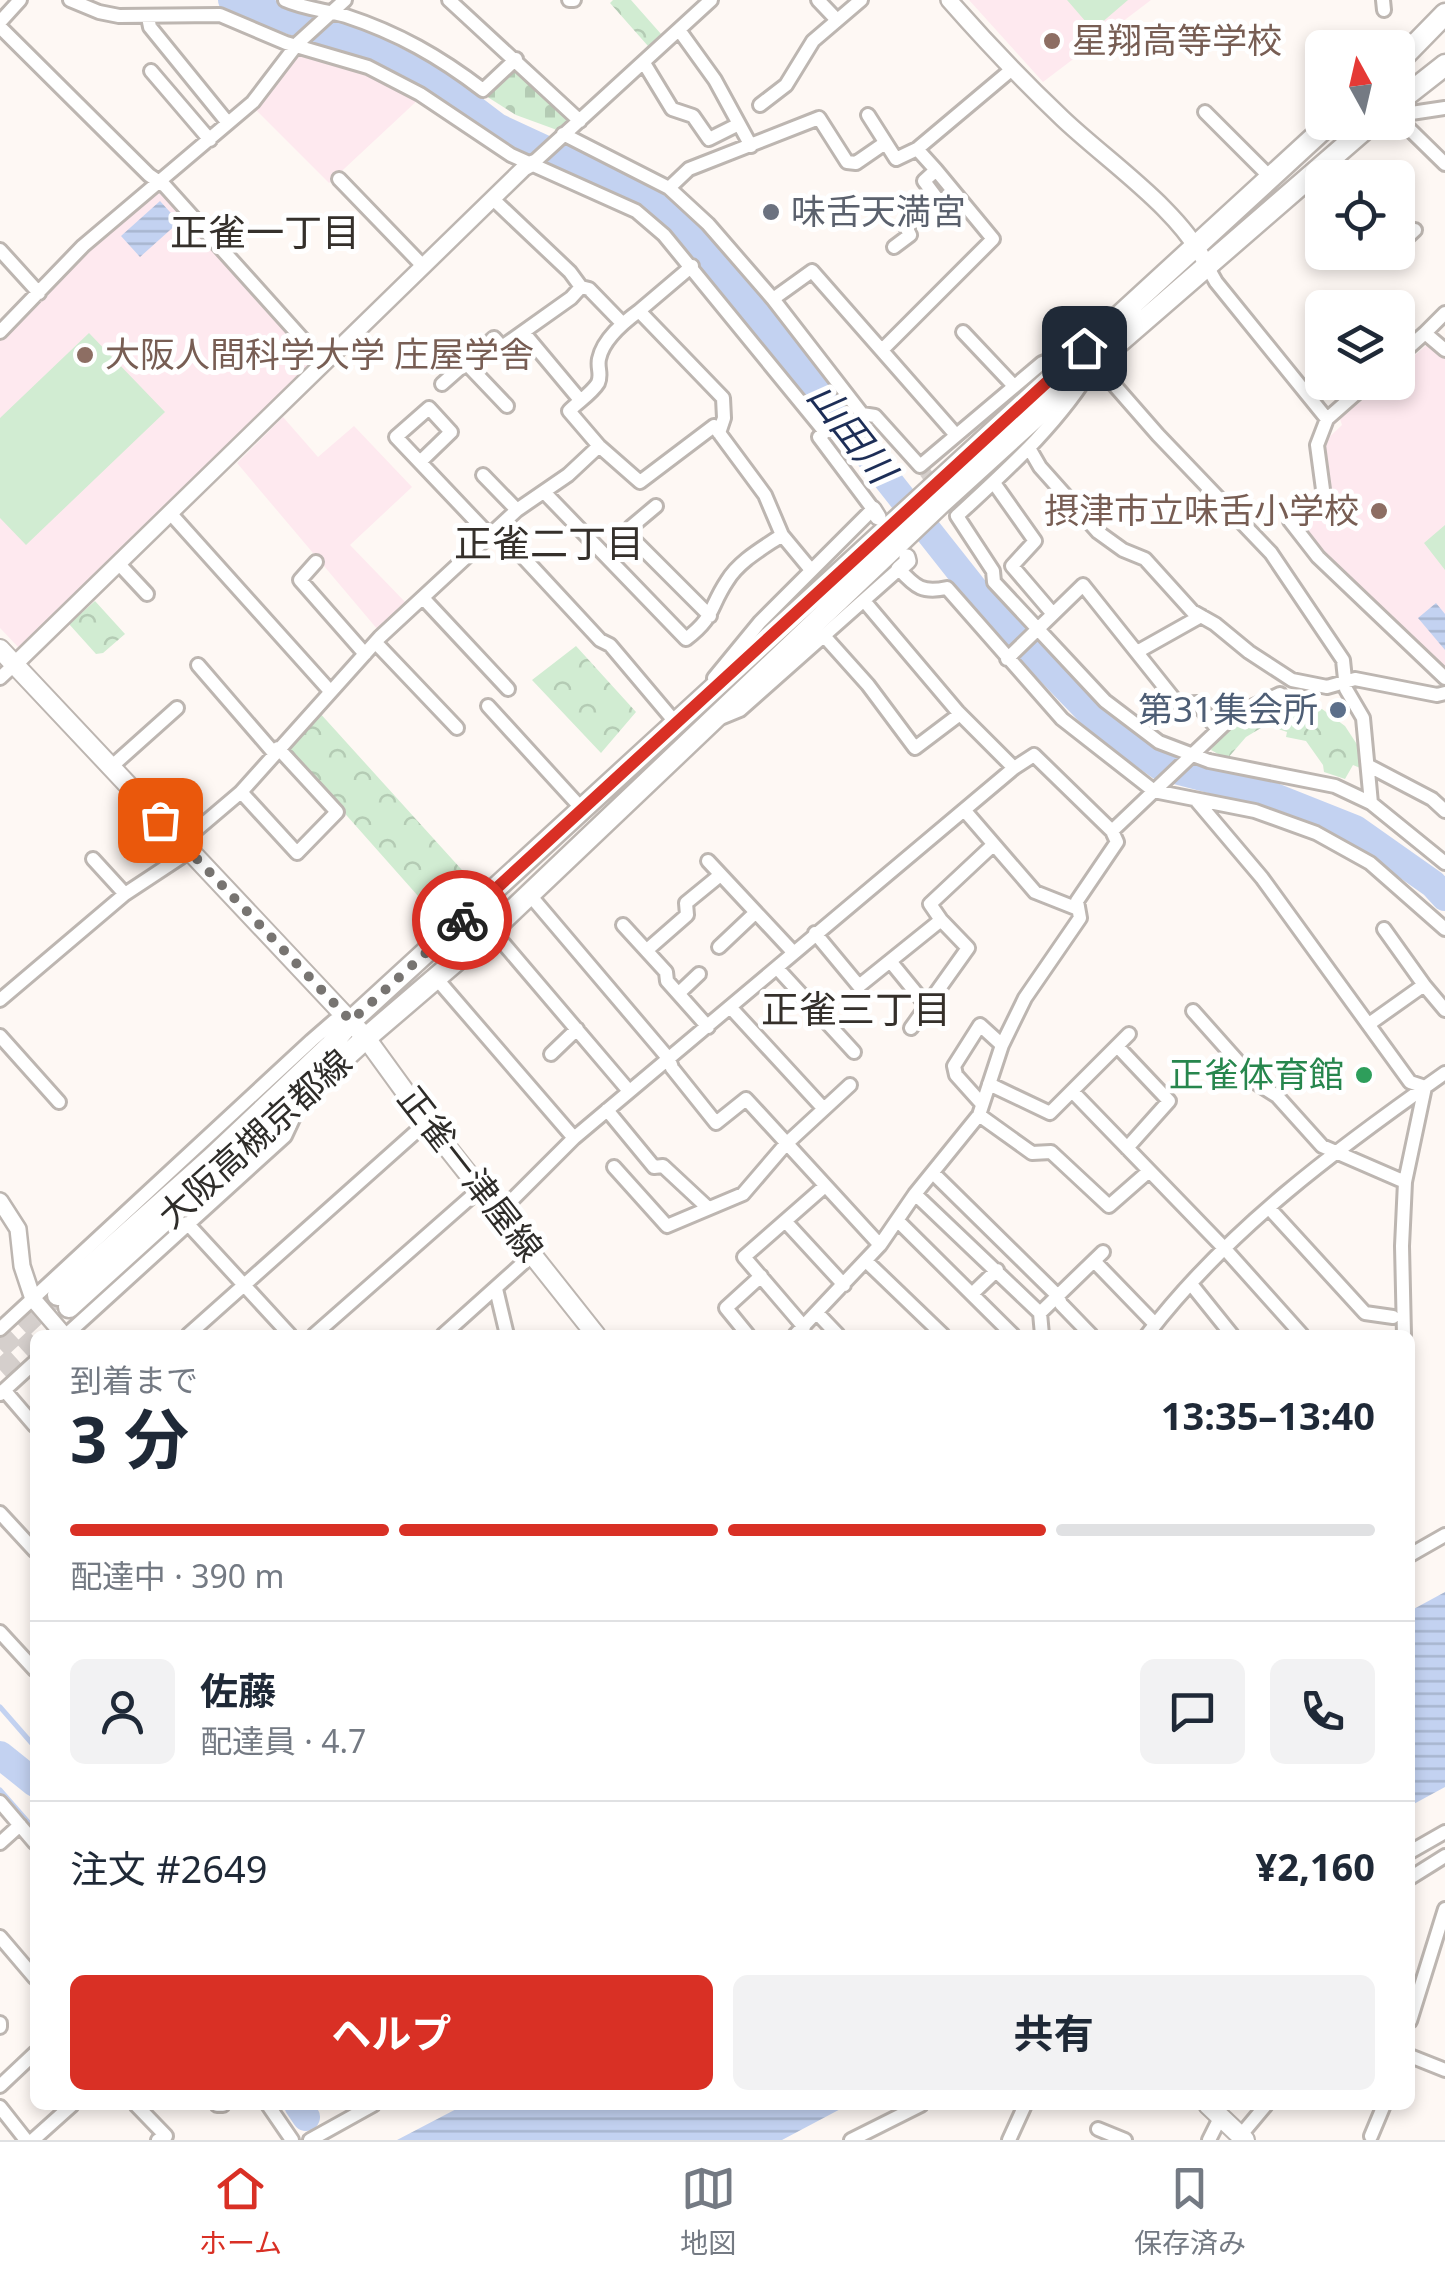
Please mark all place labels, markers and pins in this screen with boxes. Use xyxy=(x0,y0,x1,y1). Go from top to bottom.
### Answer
place label: 星翔高等学校 xyxy=(1072,16,1282,63)
marker: 星翔高等学校 xyxy=(1041,30,1063,52)
place label: 味舌天満宮 xyxy=(791,187,966,234)
marker: 味舌天満宮 xyxy=(760,201,782,223)
pin xyxy=(1042,306,1127,391)
place label: 大阪人間科学大学 庄屋学舎 xyxy=(105,330,534,377)
marker: 大阪人間科学大学 庄屋学舎 xyxy=(74,344,96,366)
place label: 摂津市立味舌小学校 xyxy=(1044,486,1359,533)
marker: 摂津市立味舌小学校 xyxy=(1368,500,1390,522)
place label: 第31集会所 xyxy=(1138,685,1318,732)
marker: 第31集会所 xyxy=(1327,699,1349,721)
pin xyxy=(118,778,203,863)
place label: 正雀体育館 xyxy=(1169,1050,1344,1097)
marker: 正雀体育館 xyxy=(1353,1064,1375,1086)

